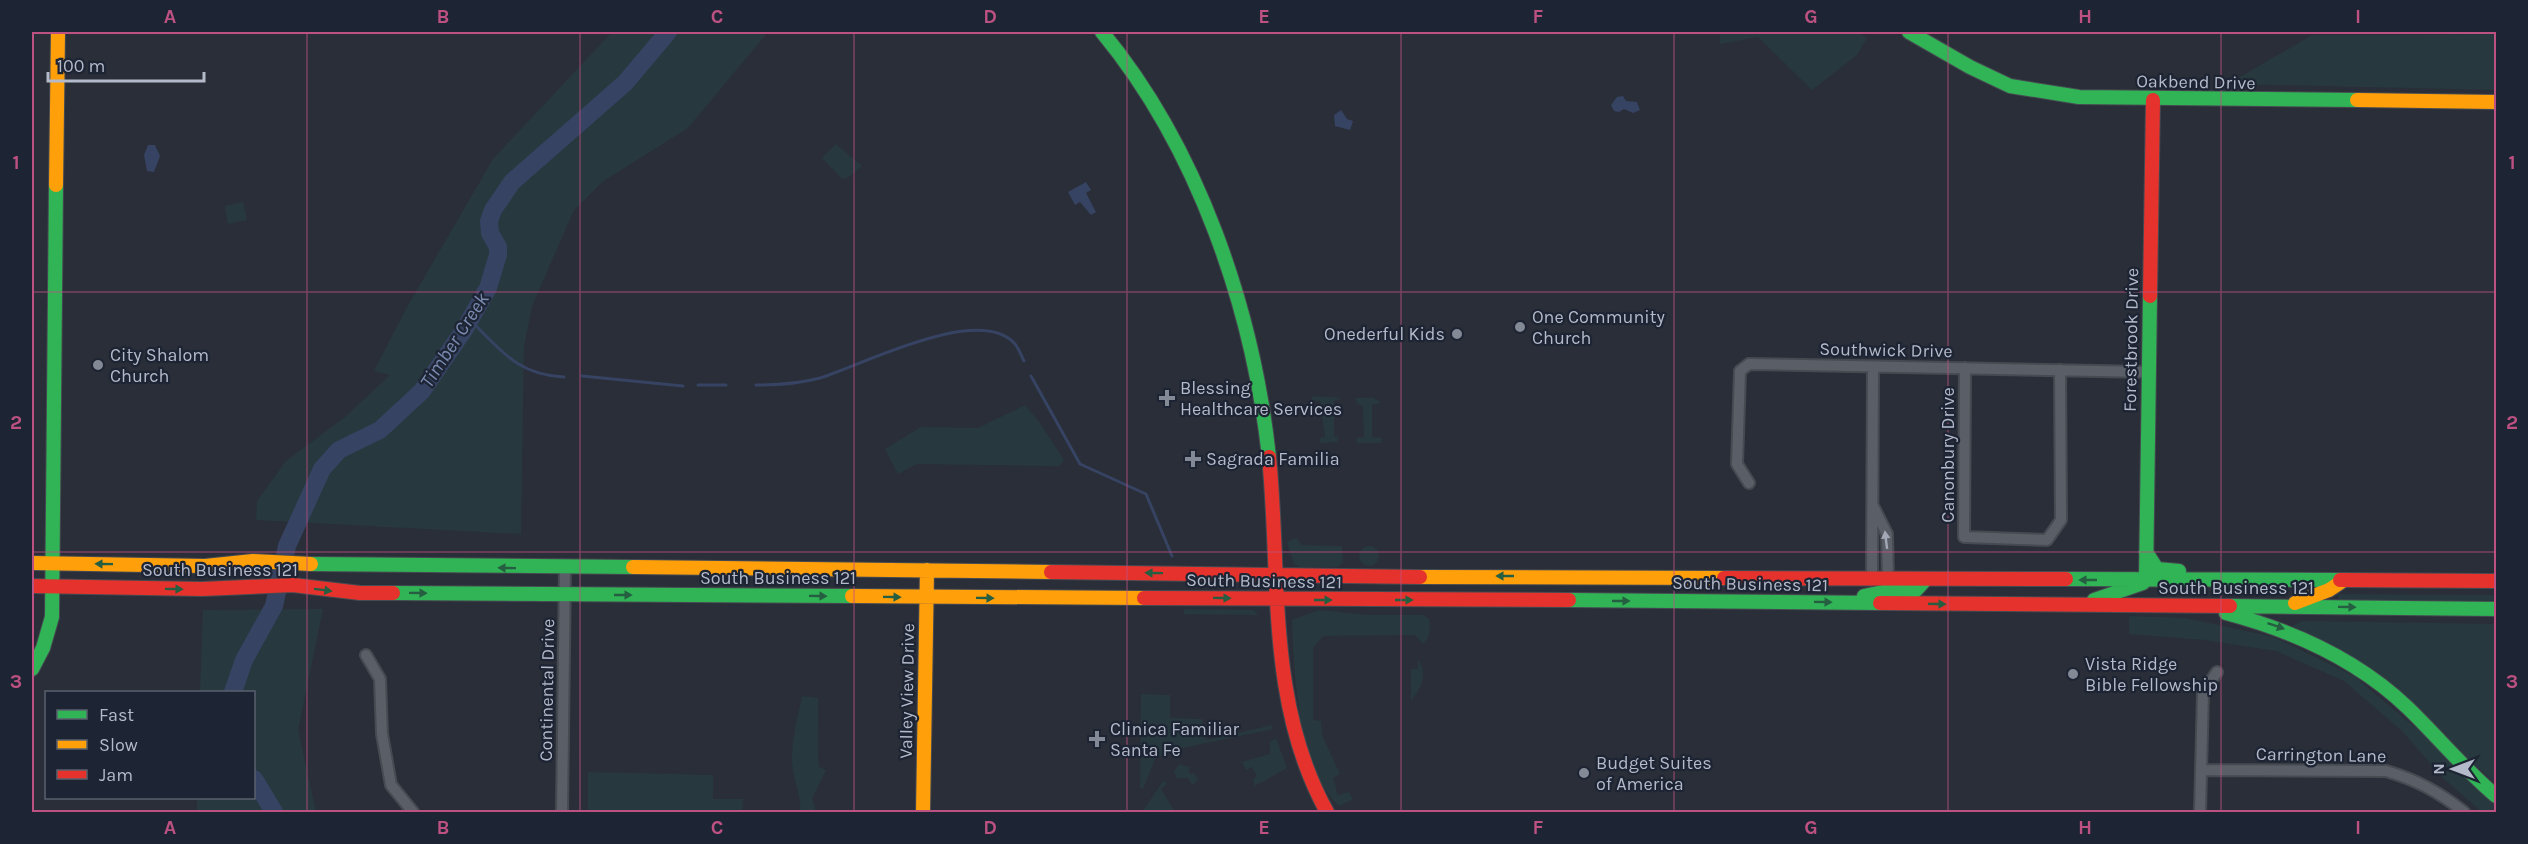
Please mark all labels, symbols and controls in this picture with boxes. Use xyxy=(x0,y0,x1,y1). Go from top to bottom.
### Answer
text: A xyxy=(164,5,177,28)
text: B xyxy=(437,5,449,28)
text: C xyxy=(711,5,723,28)
text: D xyxy=(983,5,997,28)
text: E xyxy=(1258,5,1270,28)
text: F xyxy=(1533,5,1544,28)
text: G xyxy=(1804,5,1818,28)
text: H xyxy=(2078,5,2092,28)
text: I xyxy=(2355,5,2361,28)
scale bar xyxy=(48,45,204,83)
text: 100 m xyxy=(57,55,105,77)
street label: Oakbend Drive xyxy=(2136,70,2256,94)
text: 1 xyxy=(12,151,20,174)
text: 1 xyxy=(2508,151,2516,174)
street label: Forestbrook Drive xyxy=(2119,268,2143,412)
water label: Timber Creek xyxy=(415,288,494,392)
place label: One Community Church xyxy=(1532,306,1665,349)
marker: One Community Church xyxy=(1513,320,1527,334)
place label: Onederful Kids xyxy=(1324,323,1445,345)
marker: Onederful Kids xyxy=(1450,327,1464,341)
street label: Southwick Drive xyxy=(1819,338,1953,362)
place label: City Shalom Church xyxy=(110,344,209,387)
marker: City Shalom Church xyxy=(91,358,105,372)
place label: Blessing Healthcare Services xyxy=(1180,377,1342,420)
street label: Canonbury Drive xyxy=(1937,387,1959,523)
marker: Blessing Healthcare Services xyxy=(1158,389,1176,407)
text: 2 xyxy=(10,411,22,434)
text: 2 xyxy=(2506,411,2518,434)
place label: Sagrada Familia xyxy=(1206,448,1340,470)
marker: Sagrada Familia xyxy=(1184,450,1202,468)
one-way arrow xyxy=(1881,530,1891,549)
one-way arrow xyxy=(95,559,114,569)
street label: South Business 121 xyxy=(142,559,298,581)
one-way arrow xyxy=(497,563,516,573)
street label: South Business 121 xyxy=(700,567,856,589)
one-way arrow xyxy=(1145,568,1164,578)
street label: South Business 121 xyxy=(1186,569,1342,593)
one-way arrow xyxy=(1495,571,1514,581)
street label: South Business 121 xyxy=(1672,572,1828,596)
one-way arrow xyxy=(2078,575,2097,585)
street label: South Business 121 xyxy=(2158,577,2314,599)
one-way arrow xyxy=(165,584,184,593)
one-way arrow xyxy=(314,585,333,594)
one-way arrow xyxy=(409,588,428,598)
one-way arrow xyxy=(613,590,632,600)
one-way arrow xyxy=(808,591,827,601)
one-way arrow xyxy=(882,592,901,601)
one-way arrow xyxy=(975,593,994,603)
one-way arrow xyxy=(1212,593,1231,603)
one-way arrow xyxy=(1313,595,1332,605)
one-way arrow xyxy=(1394,595,1413,605)
one-way arrow xyxy=(1612,596,1631,606)
one-way arrow xyxy=(1814,598,1833,607)
one-way arrow xyxy=(1928,599,1947,609)
one-way arrow xyxy=(2338,602,2357,612)
street label: Continental Drive xyxy=(535,618,559,762)
one-way arrow xyxy=(2267,621,2285,631)
street label: Valley View Drive xyxy=(895,623,919,759)
place label: Vista Ridge Bible Fellowship xyxy=(2085,653,2218,696)
marker: Vista Ridge Bible Fellowship xyxy=(2066,667,2080,681)
text: 3 xyxy=(10,670,22,693)
text: 3 xyxy=(2506,670,2518,693)
legend xyxy=(45,691,255,799)
text: Fast xyxy=(99,704,134,726)
place label: Clinica Familiar Santa Fe xyxy=(1110,718,1240,761)
marker: Clinica Familiar Santa Fe xyxy=(1088,730,1106,748)
text: Slow xyxy=(99,734,138,756)
north arrow xyxy=(2423,739,2483,799)
street label: Carrington Lane xyxy=(2256,743,2386,767)
place label: Budget Suites of America xyxy=(1596,752,1712,795)
text: N xyxy=(2429,763,2448,775)
text: Jam xyxy=(99,764,133,786)
marker: Budget Suites of America xyxy=(1577,766,1591,780)
text: A xyxy=(164,816,177,839)
text: B xyxy=(437,816,449,839)
text: C xyxy=(711,816,723,839)
text: D xyxy=(983,816,997,839)
text: E xyxy=(1258,816,1270,839)
text: F xyxy=(1533,816,1544,839)
text: G xyxy=(1804,816,1818,839)
text: H xyxy=(2078,816,2092,839)
text: I xyxy=(2355,816,2361,839)

